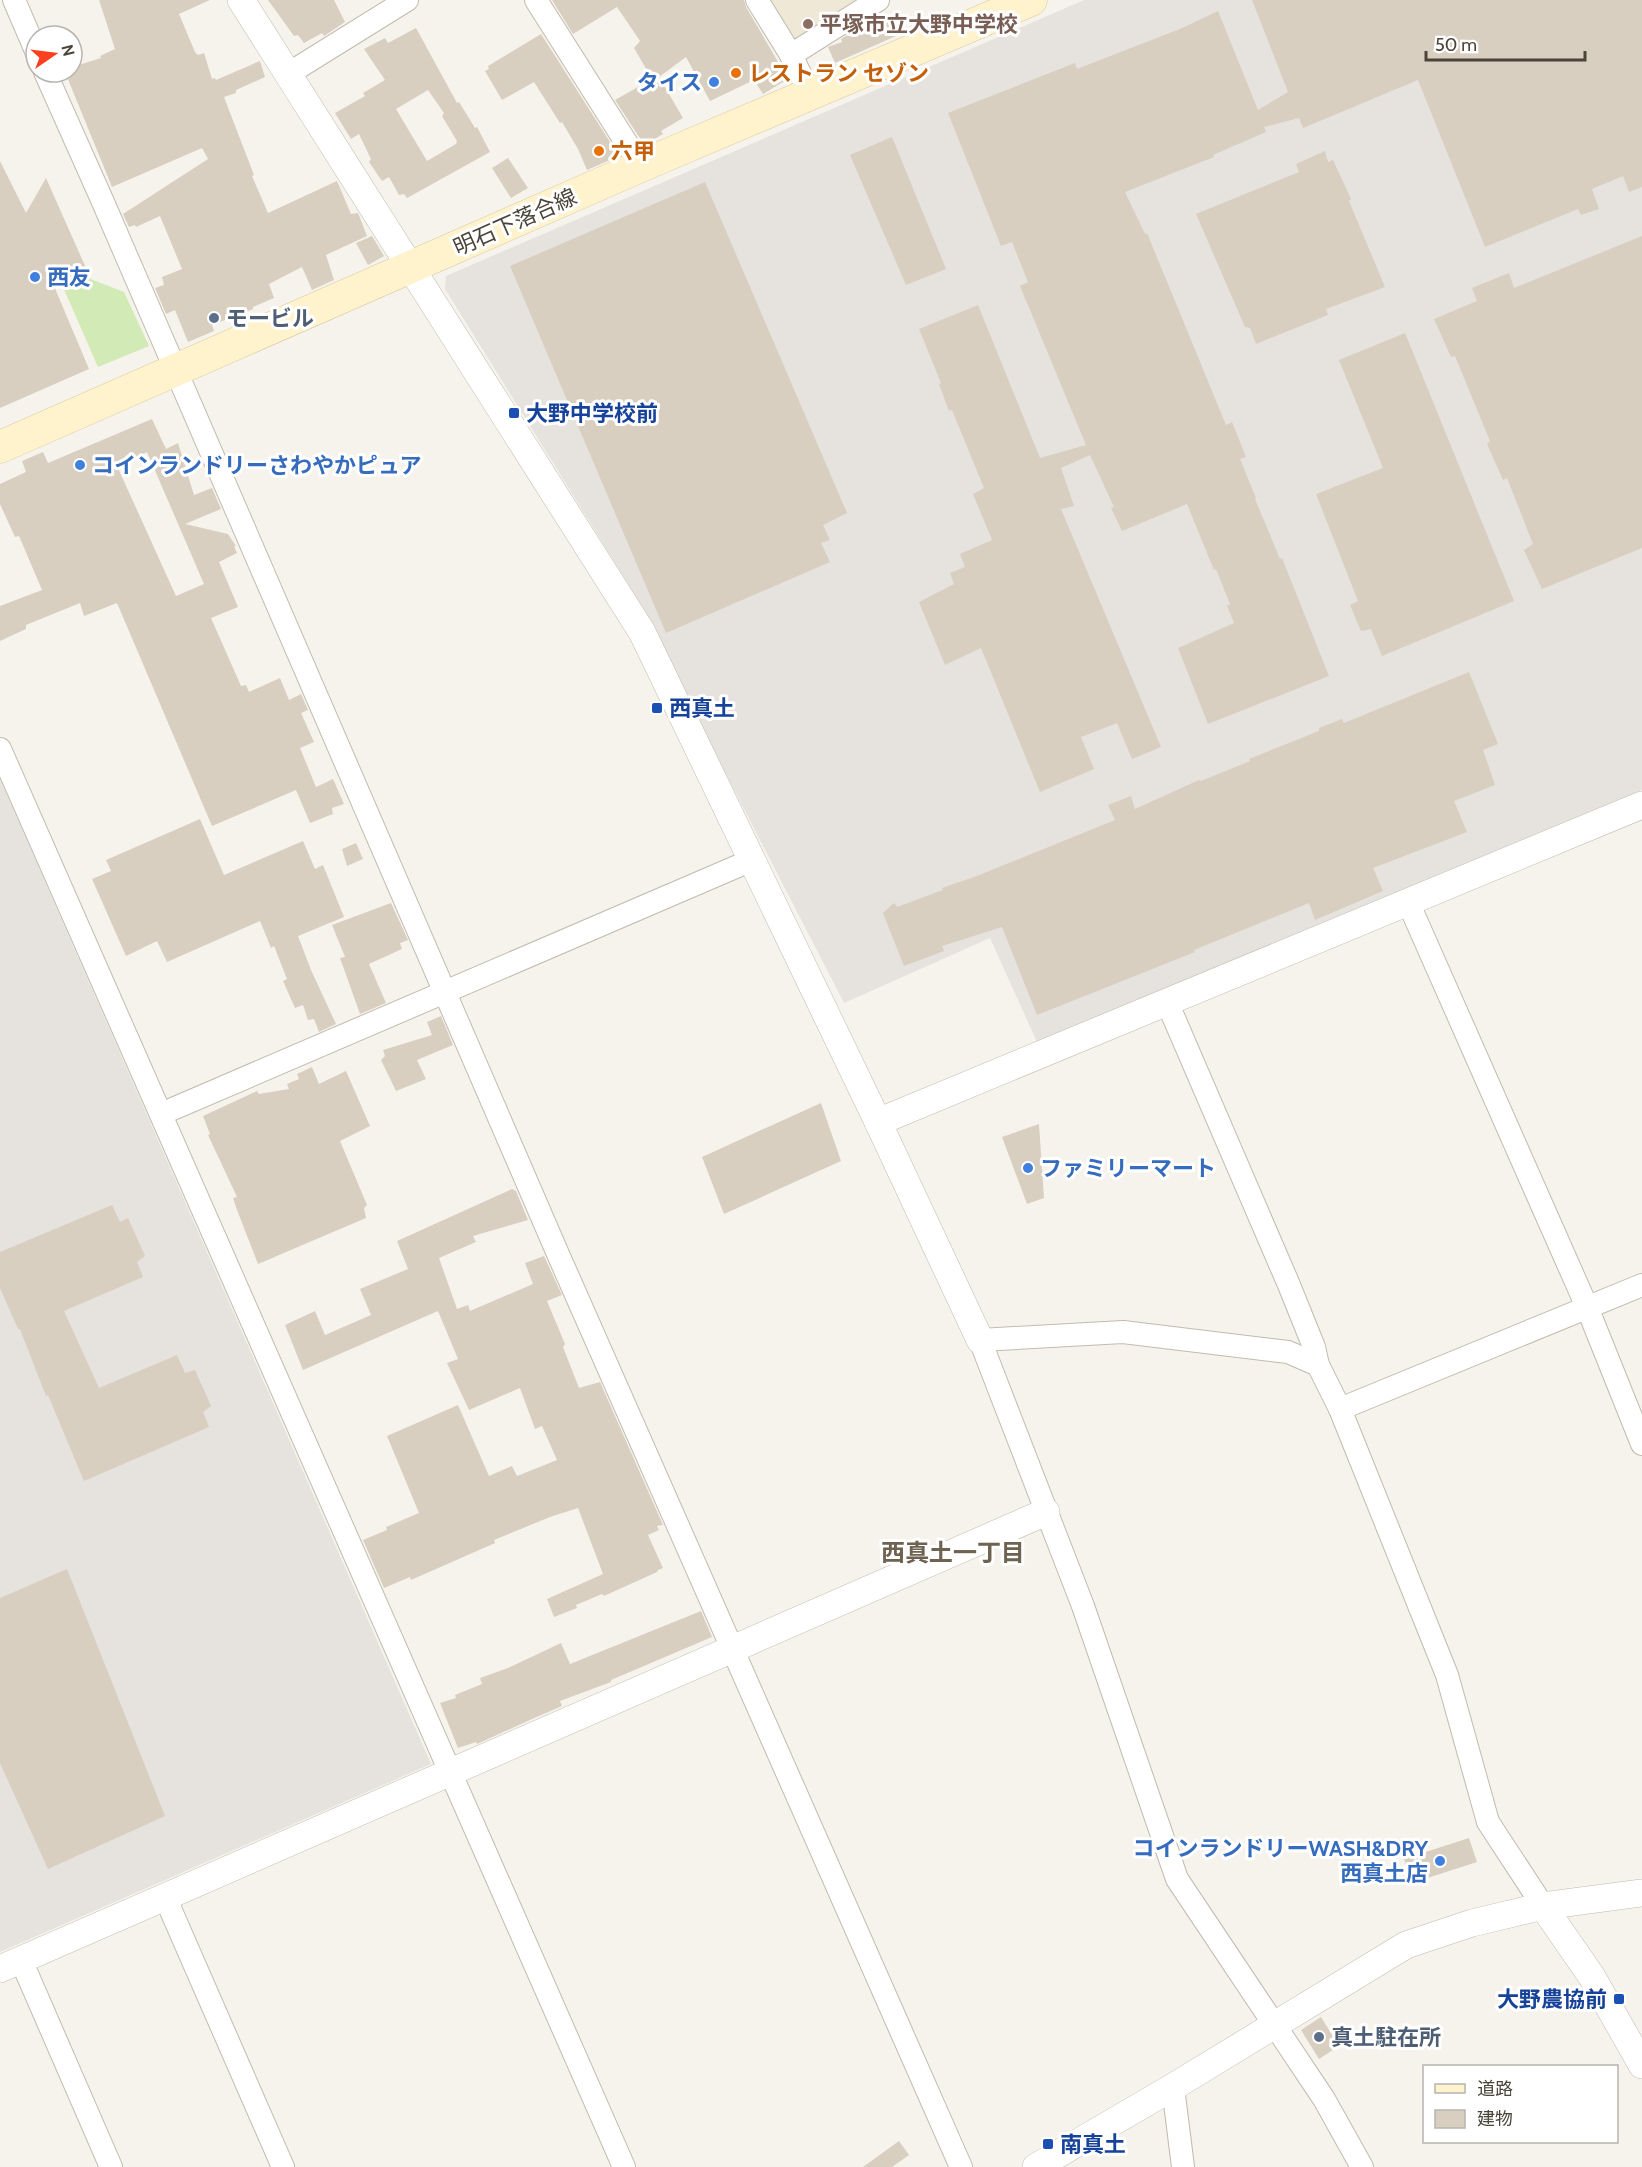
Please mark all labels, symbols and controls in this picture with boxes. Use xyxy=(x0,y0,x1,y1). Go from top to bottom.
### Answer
place label: 平塚市立大野中学校 xyxy=(820,11,1018,38)
marker: 平塚市立大野中学校 xyxy=(801,17,815,31)
north arrow xyxy=(24,24,84,84)
scale bar xyxy=(1426,24,1585,62)
text: 50 m xyxy=(1435,34,1477,56)
text: N xyxy=(57,43,79,58)
place label: レストラン セゾン xyxy=(748,60,929,87)
marker: レストラン セゾン xyxy=(729,66,743,80)
place label: タイス xyxy=(637,69,702,96)
marker: タイス xyxy=(707,75,721,89)
place label: 六甲 xyxy=(611,138,655,165)
marker: 六甲 xyxy=(592,144,606,158)
street label: 明石下落合線 xyxy=(449,183,581,261)
place label: 西友 xyxy=(47,264,91,291)
marker: 西友 xyxy=(28,270,42,284)
place label: モービル xyxy=(226,305,314,332)
marker: モービル xyxy=(207,311,221,325)
place label: 大野中学校前 xyxy=(526,400,658,427)
marker: 大野中学校前 xyxy=(507,406,521,420)
place label: コインランドリーさわやかピュア xyxy=(92,452,422,479)
marker: コインランドリーさわやかピュア xyxy=(73,458,87,472)
place label: 西真土 xyxy=(669,695,735,722)
marker: 西真土 xyxy=(650,701,664,715)
place label: ファミリーマート xyxy=(1040,1155,1216,1182)
marker: ファミリーマート xyxy=(1021,1161,1035,1175)
district label: 西真土一丁目 xyxy=(881,1538,1025,1567)
place label: コインランドリーWASH&DRY 西真土店 xyxy=(1133,1835,1429,1887)
marker: コインランドリーWASH&DRY 西真土店 xyxy=(1433,1854,1447,1868)
place label: 大野農協前 xyxy=(1497,1986,1607,2013)
marker: 大野農協前 xyxy=(1612,1992,1626,2006)
place label: 真土駐在所 xyxy=(1331,2024,1441,2051)
marker: 真土駐在所 xyxy=(1312,2030,1326,2044)
legend xyxy=(1423,2065,1618,2143)
text: 道路 xyxy=(1477,2078,1513,2100)
text: 建物 xyxy=(1477,2108,1513,2130)
place label: 南真土 xyxy=(1060,2131,1126,2158)
marker: 南真土 xyxy=(1041,2137,1055,2151)

